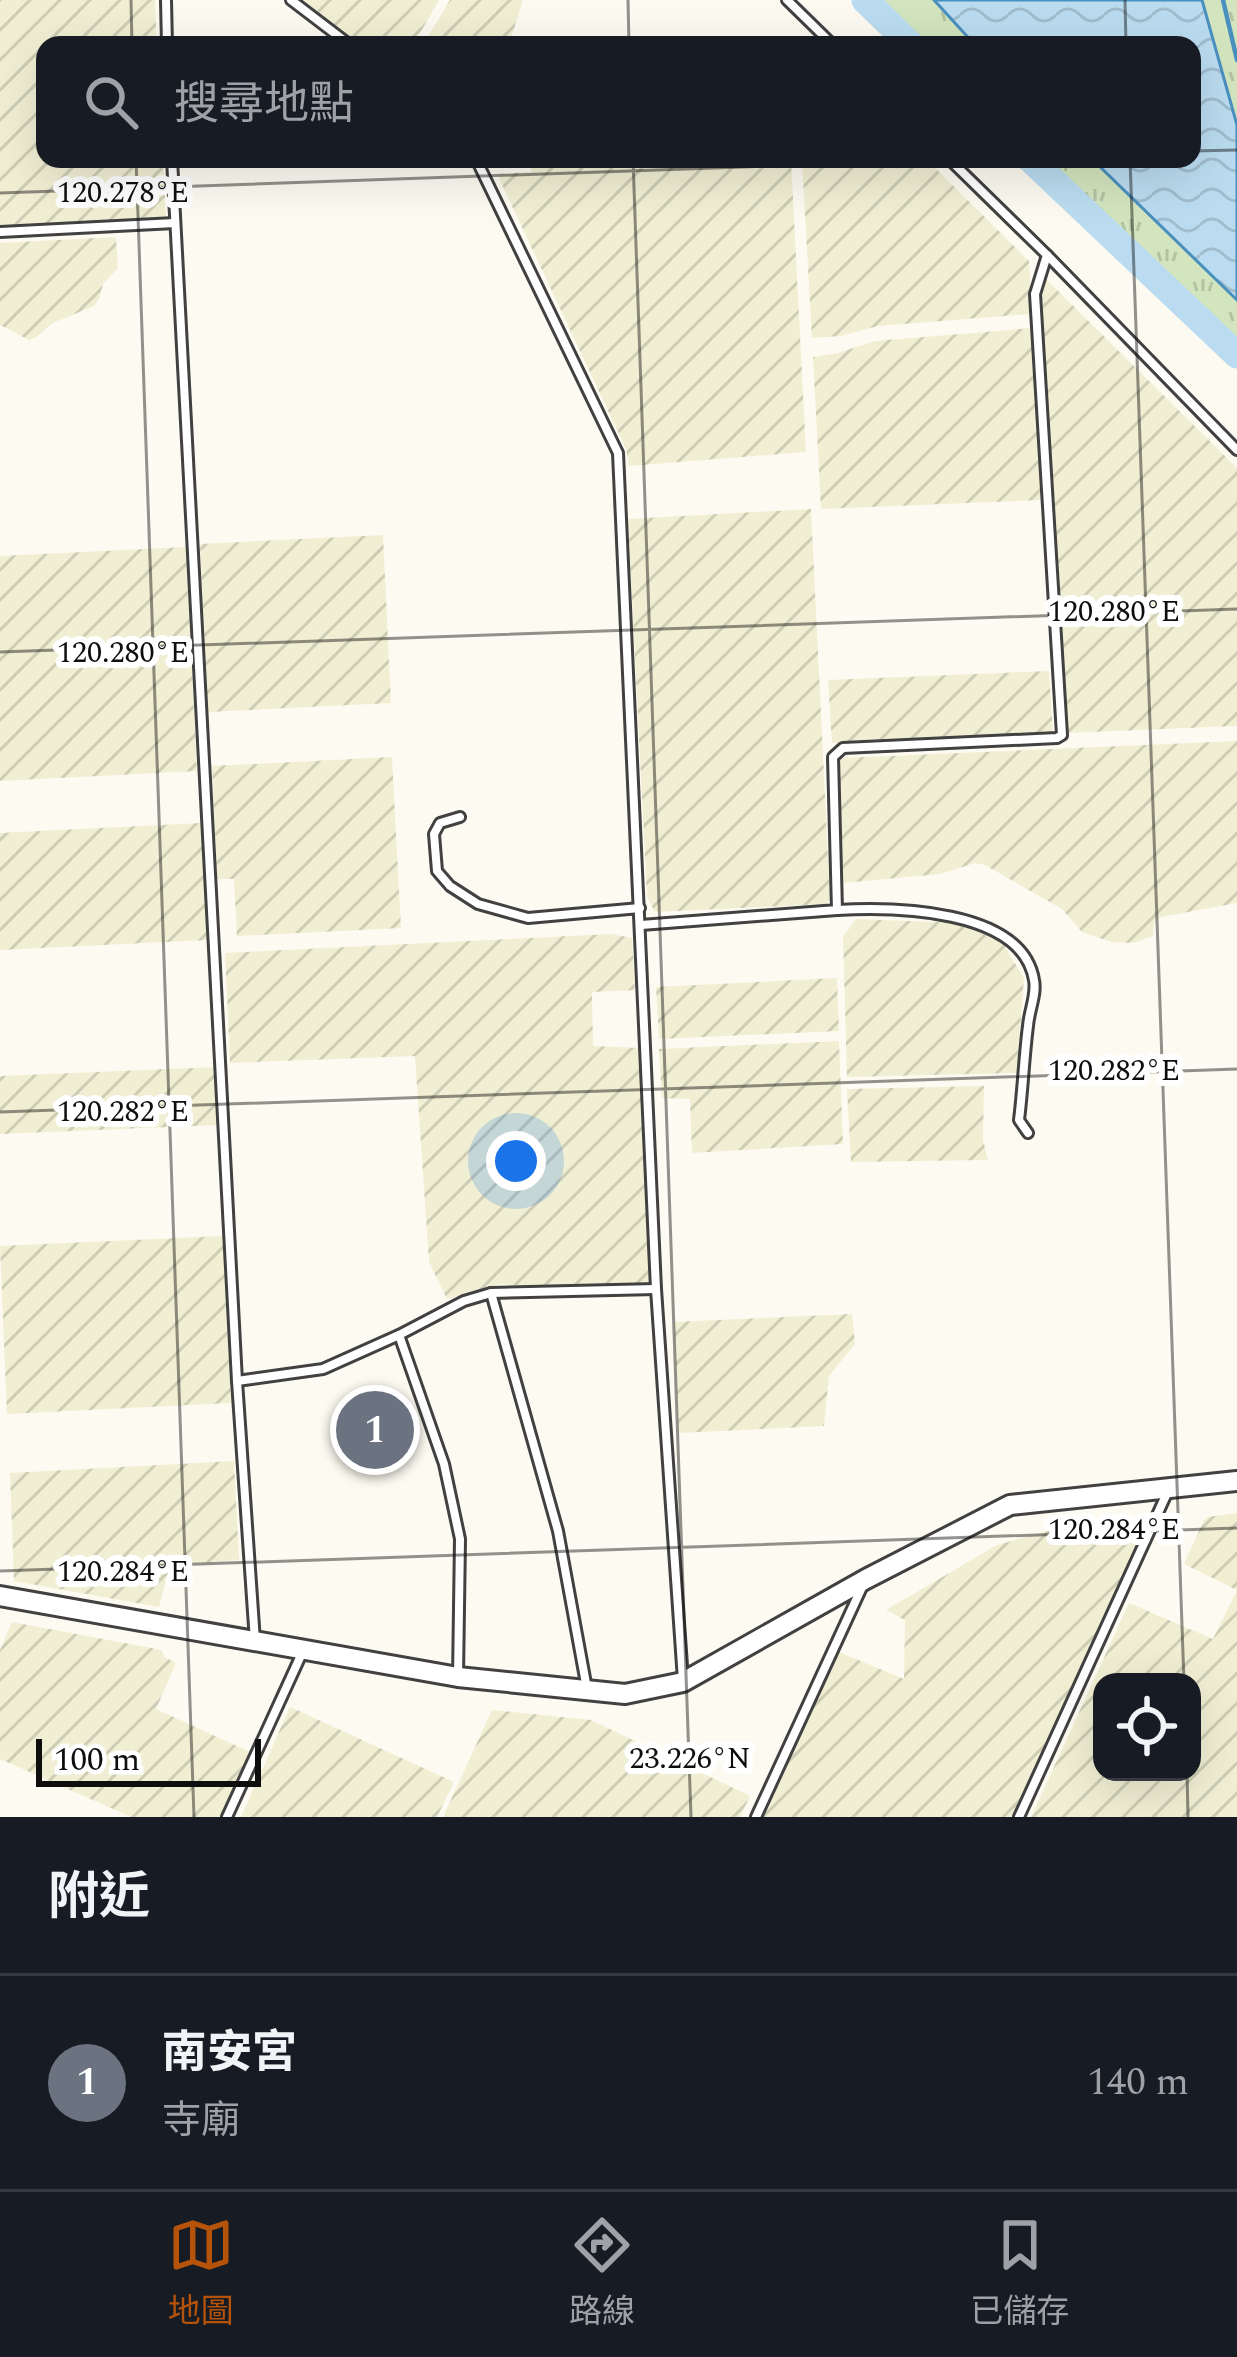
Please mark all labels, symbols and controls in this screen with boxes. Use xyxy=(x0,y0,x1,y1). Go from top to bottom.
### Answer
search box xyxy=(36,36,1201,168)
icon: search xyxy=(78,69,144,135)
text: 搜尋地點 xyxy=(174,70,354,139)
text: 120.278°E xyxy=(57,170,189,216)
text: 120.280°E xyxy=(1048,589,1180,635)
text: 120.280°E xyxy=(57,630,189,676)
text: 120.282°E xyxy=(1048,1048,1180,1094)
text: 120.282°E xyxy=(57,1089,189,1135)
your location xyxy=(486,1131,546,1191)
pin: 1 xyxy=(336,1385,414,1475)
text: 120.284°E xyxy=(1048,1507,1180,1553)
text: 120.284°E xyxy=(57,1549,189,1595)
map controls xyxy=(1093,1673,1201,1781)
button: locate xyxy=(1093,1673,1201,1781)
scale bar xyxy=(36,1733,261,1786)
text: 100 m xyxy=(54,1735,140,1785)
text: 23.226°N xyxy=(629,1736,751,1782)
text: 附近 xyxy=(48,1859,150,1937)
text: 南安宮 xyxy=(162,2019,297,2088)
text: 1 xyxy=(76,2053,98,2112)
text: 140 m xyxy=(1087,2053,1189,2112)
text: 寺廟 xyxy=(162,2092,240,2151)
tab: 地圖 xyxy=(168,2212,234,2337)
tab: 路線 xyxy=(569,2212,635,2337)
tab: 已儲存 xyxy=(970,2212,1069,2337)

